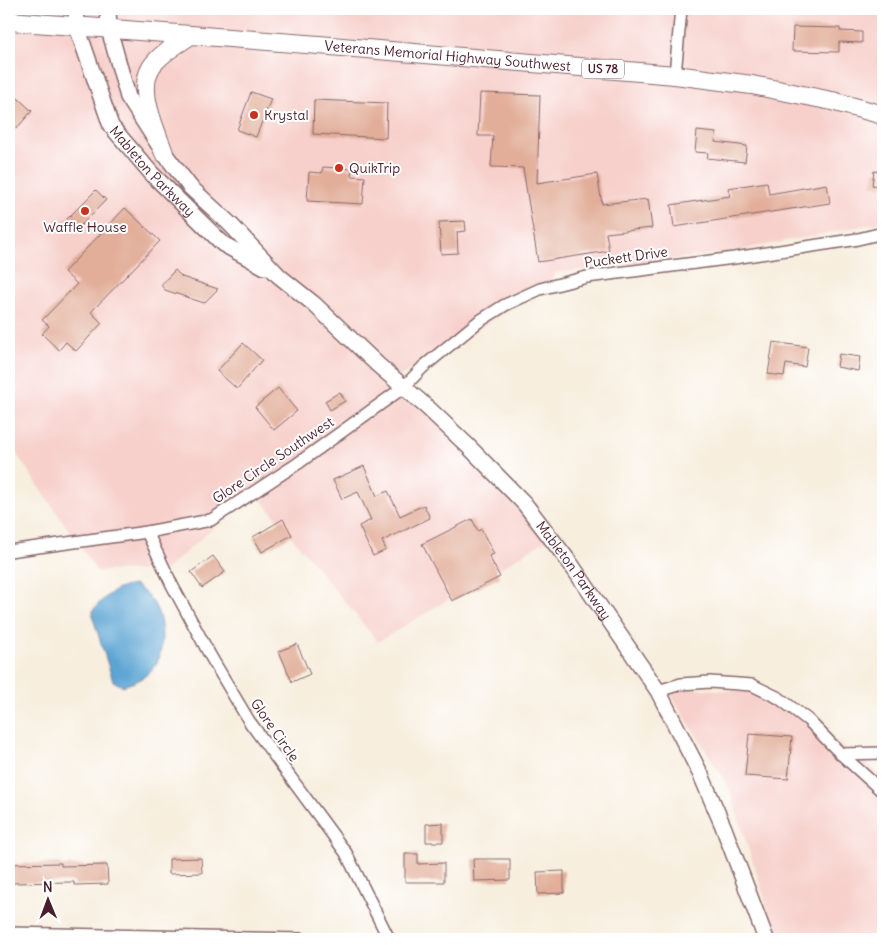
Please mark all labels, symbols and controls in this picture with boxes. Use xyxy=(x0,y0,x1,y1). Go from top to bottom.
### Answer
street label: Veterans Memorial Highway Southwest xyxy=(324,36,572,75)
road number: US 78 xyxy=(582,60,624,78)
place label: Krystal xyxy=(264,106,309,124)
marker: Krystal xyxy=(248,109,260,121)
street label: Mableton Parkway xyxy=(106,122,199,220)
place label: QuikTrip xyxy=(349,159,400,177)
marker: QuikTrip xyxy=(333,162,345,174)
marker: Waffle House xyxy=(79,205,91,217)
place label: Waffle House xyxy=(43,218,127,236)
street label: Puckett Drive xyxy=(583,242,669,272)
street label: Glore Circle Southwest xyxy=(209,413,337,507)
street label: Mableton Parkway xyxy=(532,517,615,623)
street label: Glore Circle xyxy=(247,695,303,765)
north arrow xyxy=(22,876,72,926)
text: N xyxy=(43,878,53,896)

